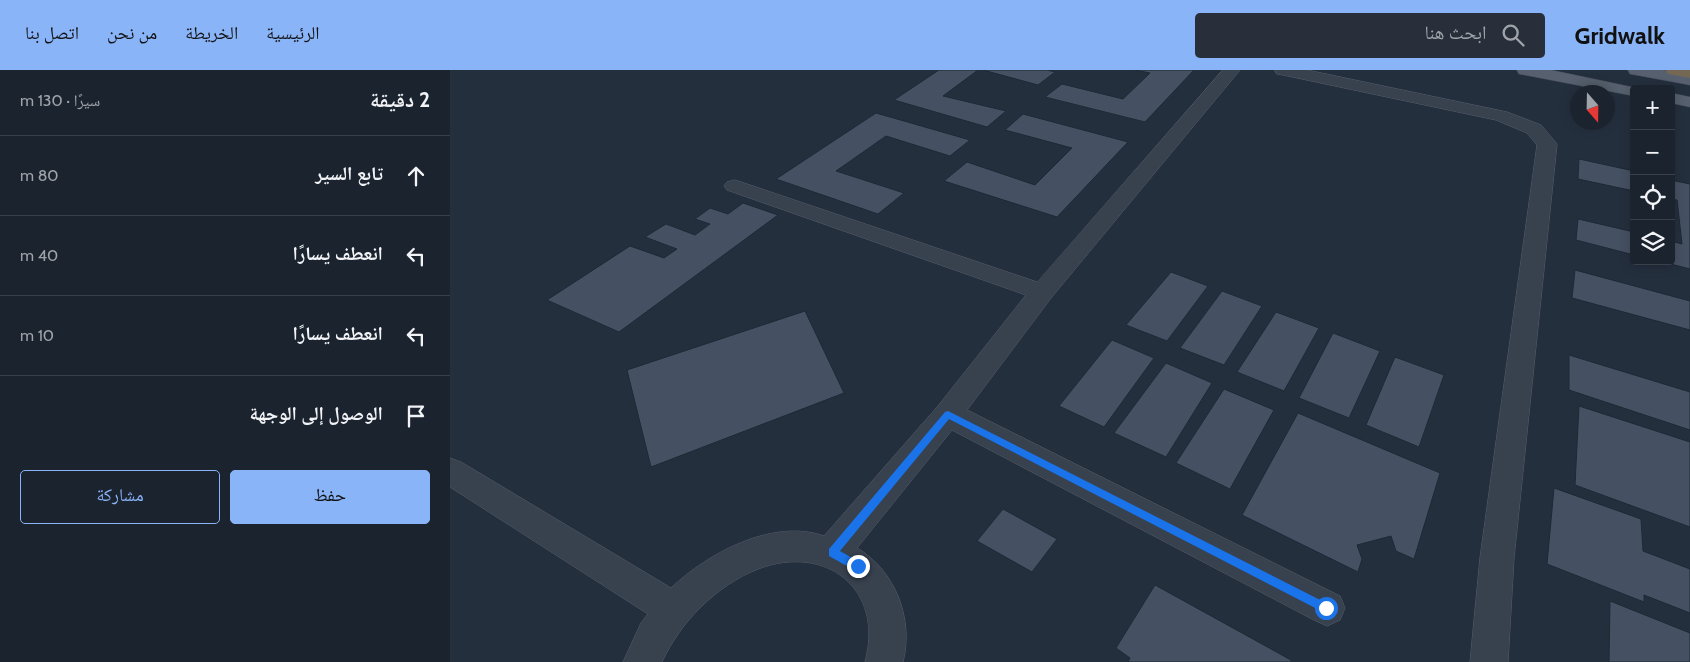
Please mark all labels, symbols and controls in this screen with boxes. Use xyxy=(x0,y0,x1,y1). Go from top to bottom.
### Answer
search box xyxy=(1195,13,1545,58)
text: ابحث هنا xyxy=(1424,21,1487,44)
icon: search xyxy=(1499,21,1527,49)
text: Gridwalk xyxy=(1575,21,1665,50)
text: اتصل بنا xyxy=(25,22,79,44)
text: من نحن xyxy=(107,22,157,44)
text: الخريطة xyxy=(185,22,238,44)
text: الرئيسية xyxy=(266,22,320,44)
north arrow xyxy=(1570,85,1615,130)
map controls xyxy=(1630,85,1675,265)
button: + xyxy=(1630,85,1675,130)
text: 2 دقيقة xyxy=(370,87,430,112)
text: سيرًا · 130 m xyxy=(20,91,100,110)
button: − xyxy=(1630,130,1675,175)
text: تابع السير xyxy=(315,162,383,185)
icon: ahead xyxy=(402,162,430,190)
text: 80 m xyxy=(20,166,59,185)
button: locate xyxy=(1630,175,1675,220)
button: layers xyxy=(1630,220,1675,265)
text: انعطف يسارًا xyxy=(293,242,383,265)
icon: left xyxy=(402,242,430,270)
text: 40 m xyxy=(20,246,58,265)
text: انعطف يسارًا xyxy=(293,322,383,345)
icon: left xyxy=(402,322,430,350)
text: 10 m xyxy=(20,326,54,345)
text: الوصول إلى الوجهة xyxy=(250,402,383,425)
icon: arrive xyxy=(402,402,430,430)
button: مشاركة xyxy=(20,470,220,524)
button: حفظ xyxy=(230,470,430,524)
route end xyxy=(847,555,870,578)
route start xyxy=(1315,597,1338,620)

